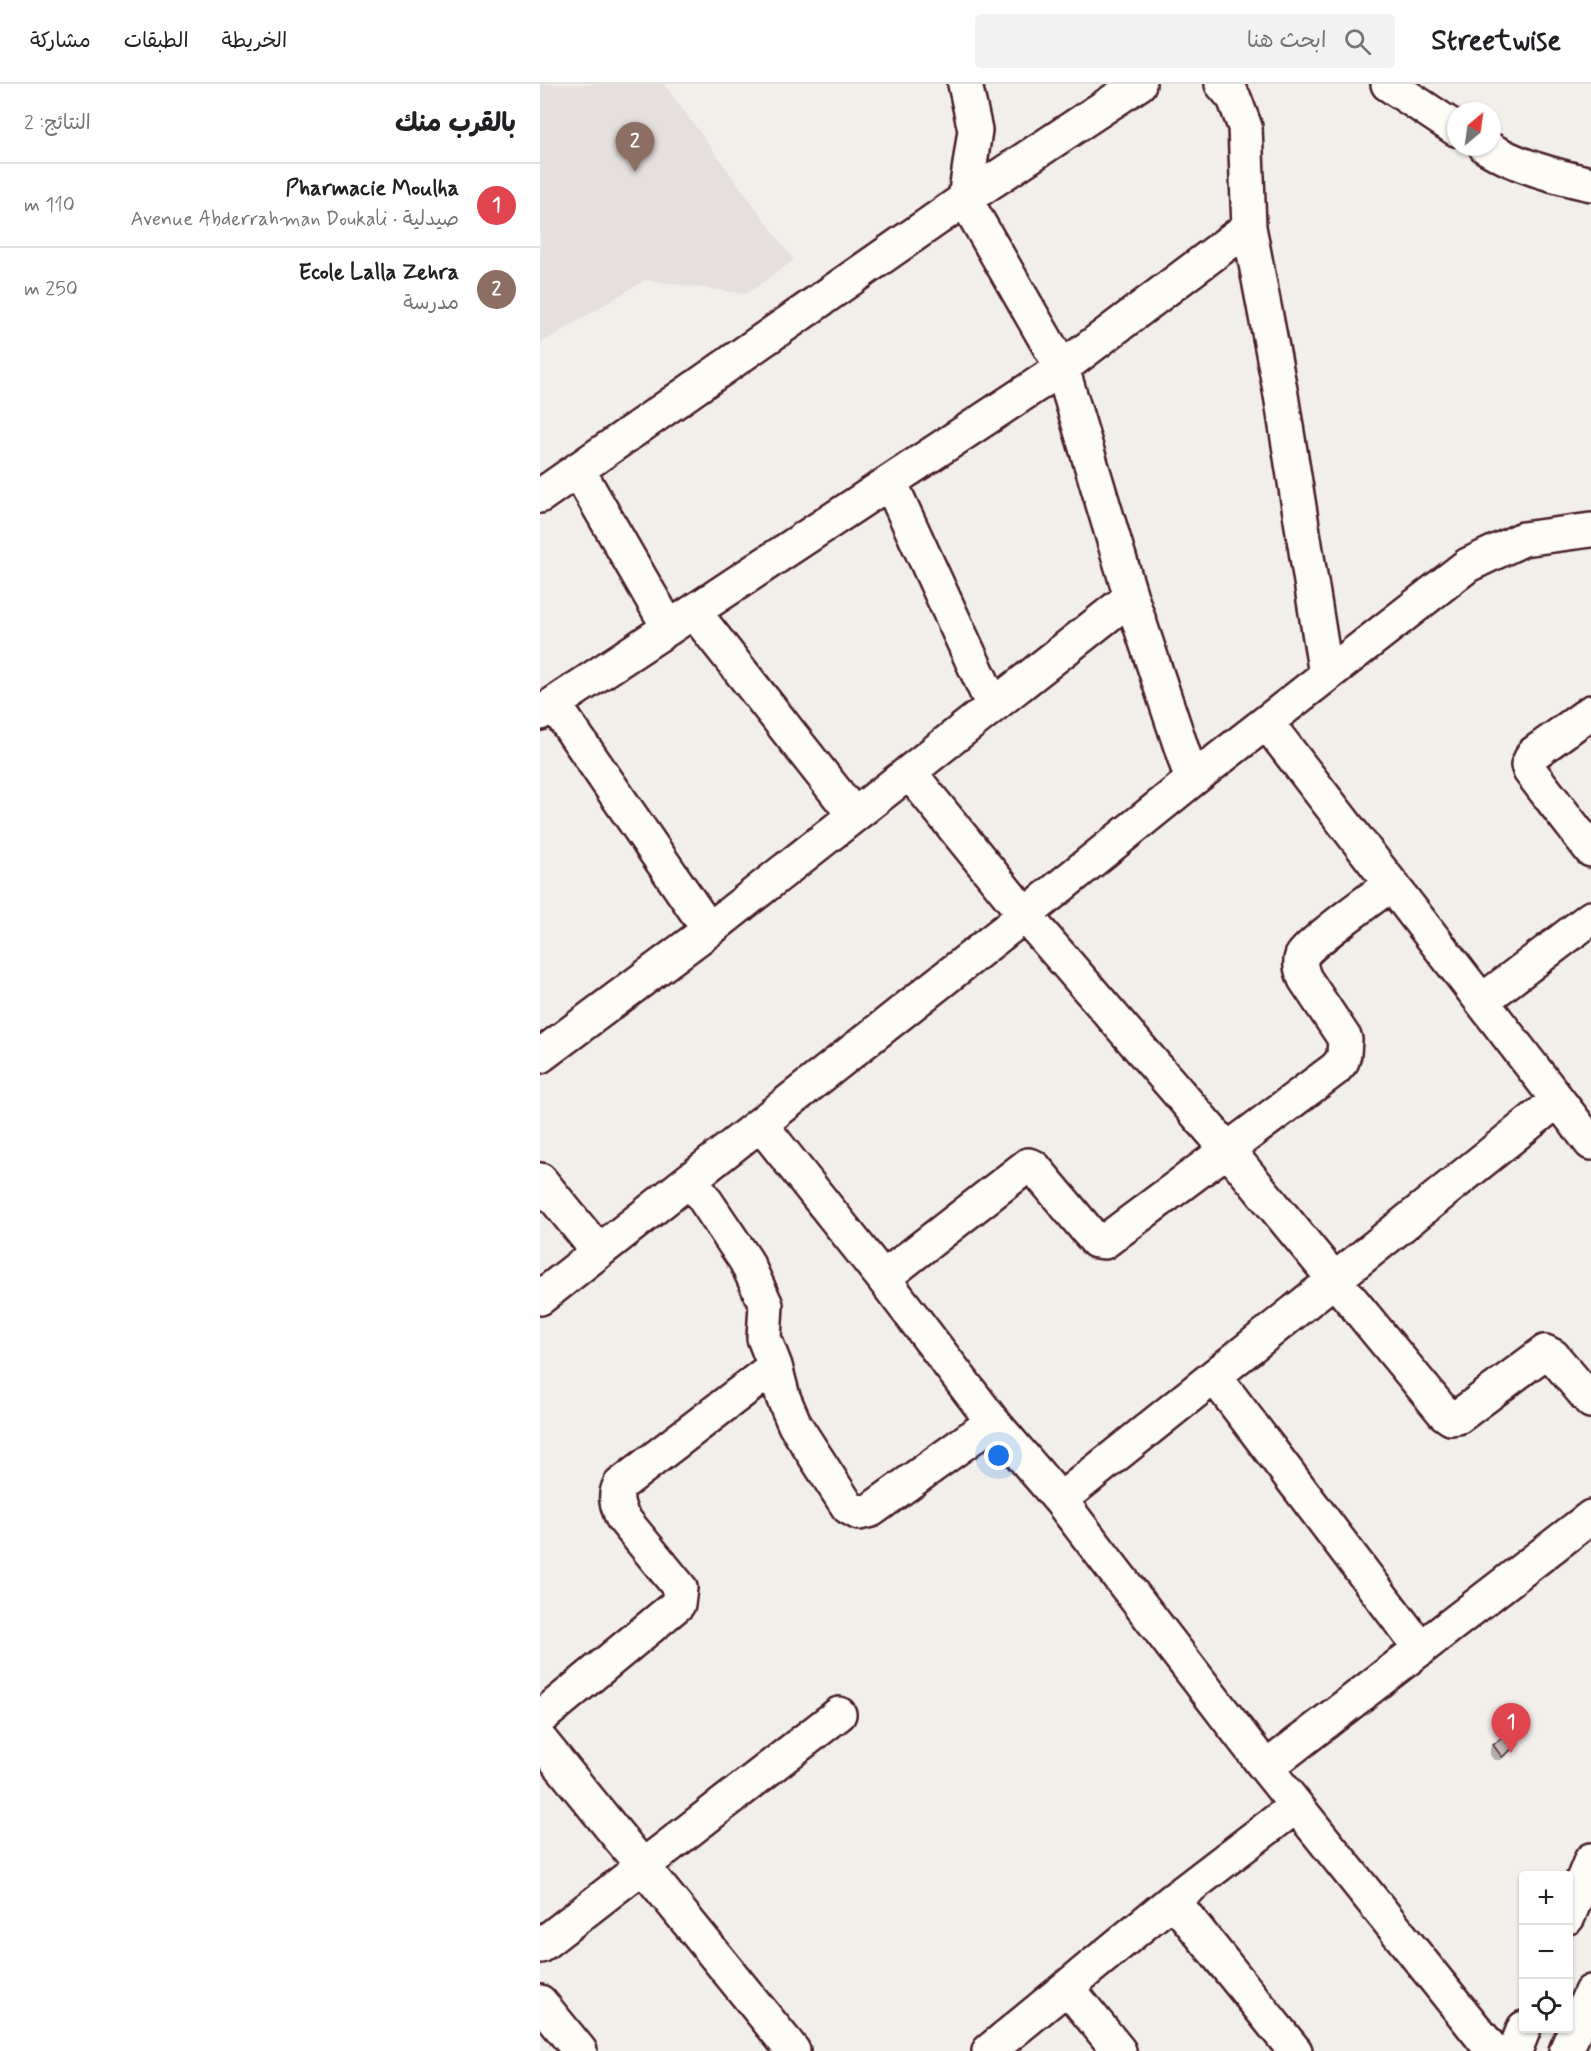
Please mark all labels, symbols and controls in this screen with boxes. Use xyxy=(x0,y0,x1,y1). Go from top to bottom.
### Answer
search box xyxy=(975,14,1395,68)
text: Streetwise xyxy=(1431,23,1561,60)
icon: search xyxy=(1341,25,1374,58)
text: مشاركة xyxy=(30,27,91,55)
text: الطبقات xyxy=(124,27,189,55)
text: الخريطة xyxy=(222,27,287,55)
text: ابحث هنا xyxy=(1247,27,1326,55)
north arrow xyxy=(1447,102,1501,156)
text: بالقرب منك xyxy=(395,107,516,141)
text: النتائج: 2 xyxy=(24,110,91,137)
pin: 2 xyxy=(616,122,655,172)
text: Pharmacie Moulha xyxy=(286,175,459,203)
text: 110 m xyxy=(24,192,75,219)
text: 1 xyxy=(492,192,501,219)
text: صيدلية · Avenue Abderrahman Doukali xyxy=(131,206,459,233)
text: Ecole Lalla Zehra xyxy=(298,259,459,287)
text: 250 m xyxy=(24,276,78,303)
text: 2 xyxy=(492,276,501,303)
text: مدرسة xyxy=(403,290,459,317)
your location xyxy=(984,1441,1013,1470)
pin: 1 xyxy=(1492,1704,1530,1753)
map controls xyxy=(1519,1871,1573,2033)
button: + xyxy=(1519,1871,1573,1925)
button: − xyxy=(1519,1925,1573,1979)
button: locate xyxy=(1519,1979,1573,2033)

